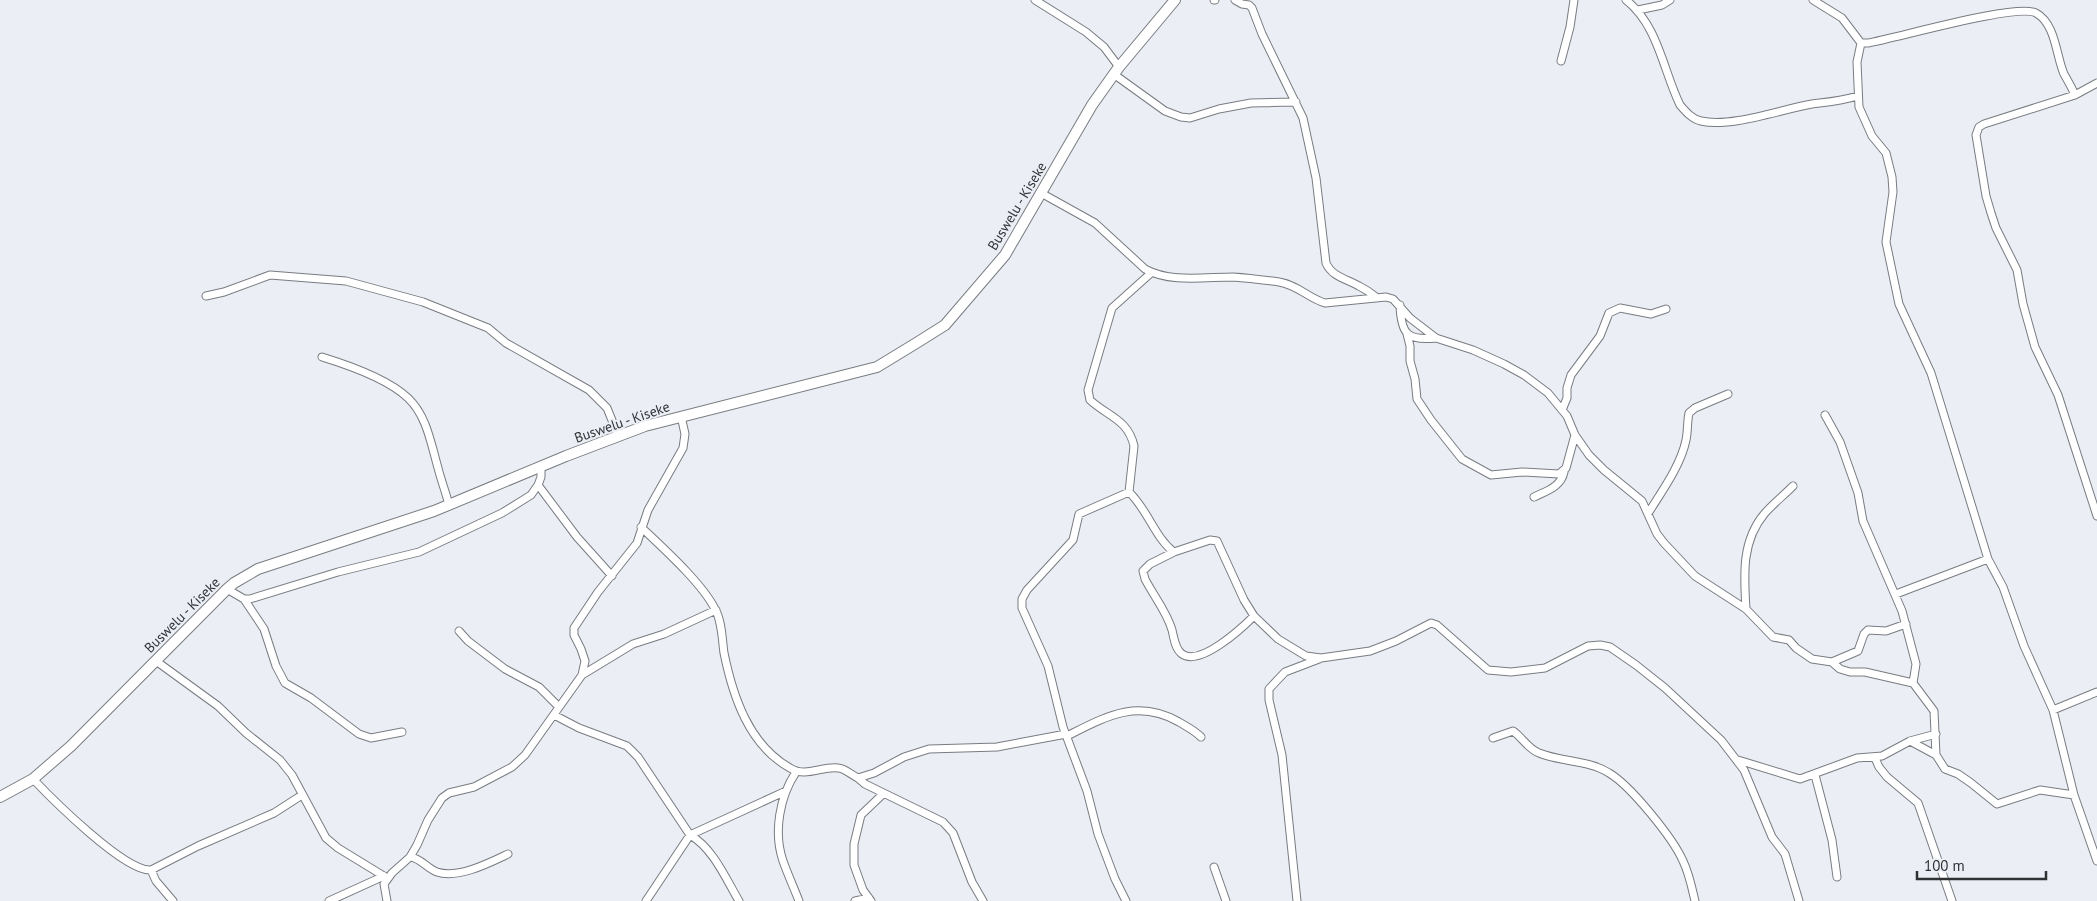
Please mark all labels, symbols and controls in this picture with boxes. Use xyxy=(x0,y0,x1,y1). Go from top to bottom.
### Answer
street label: Buswelu - Kiseke xyxy=(984,159,1050,253)
street label: Buswelu - Kiseke xyxy=(572,397,672,447)
street label: Buswelu - Kiseke xyxy=(140,573,224,657)
scale bar xyxy=(1917,848,2046,880)
text: 100 m xyxy=(1924,856,1965,875)

